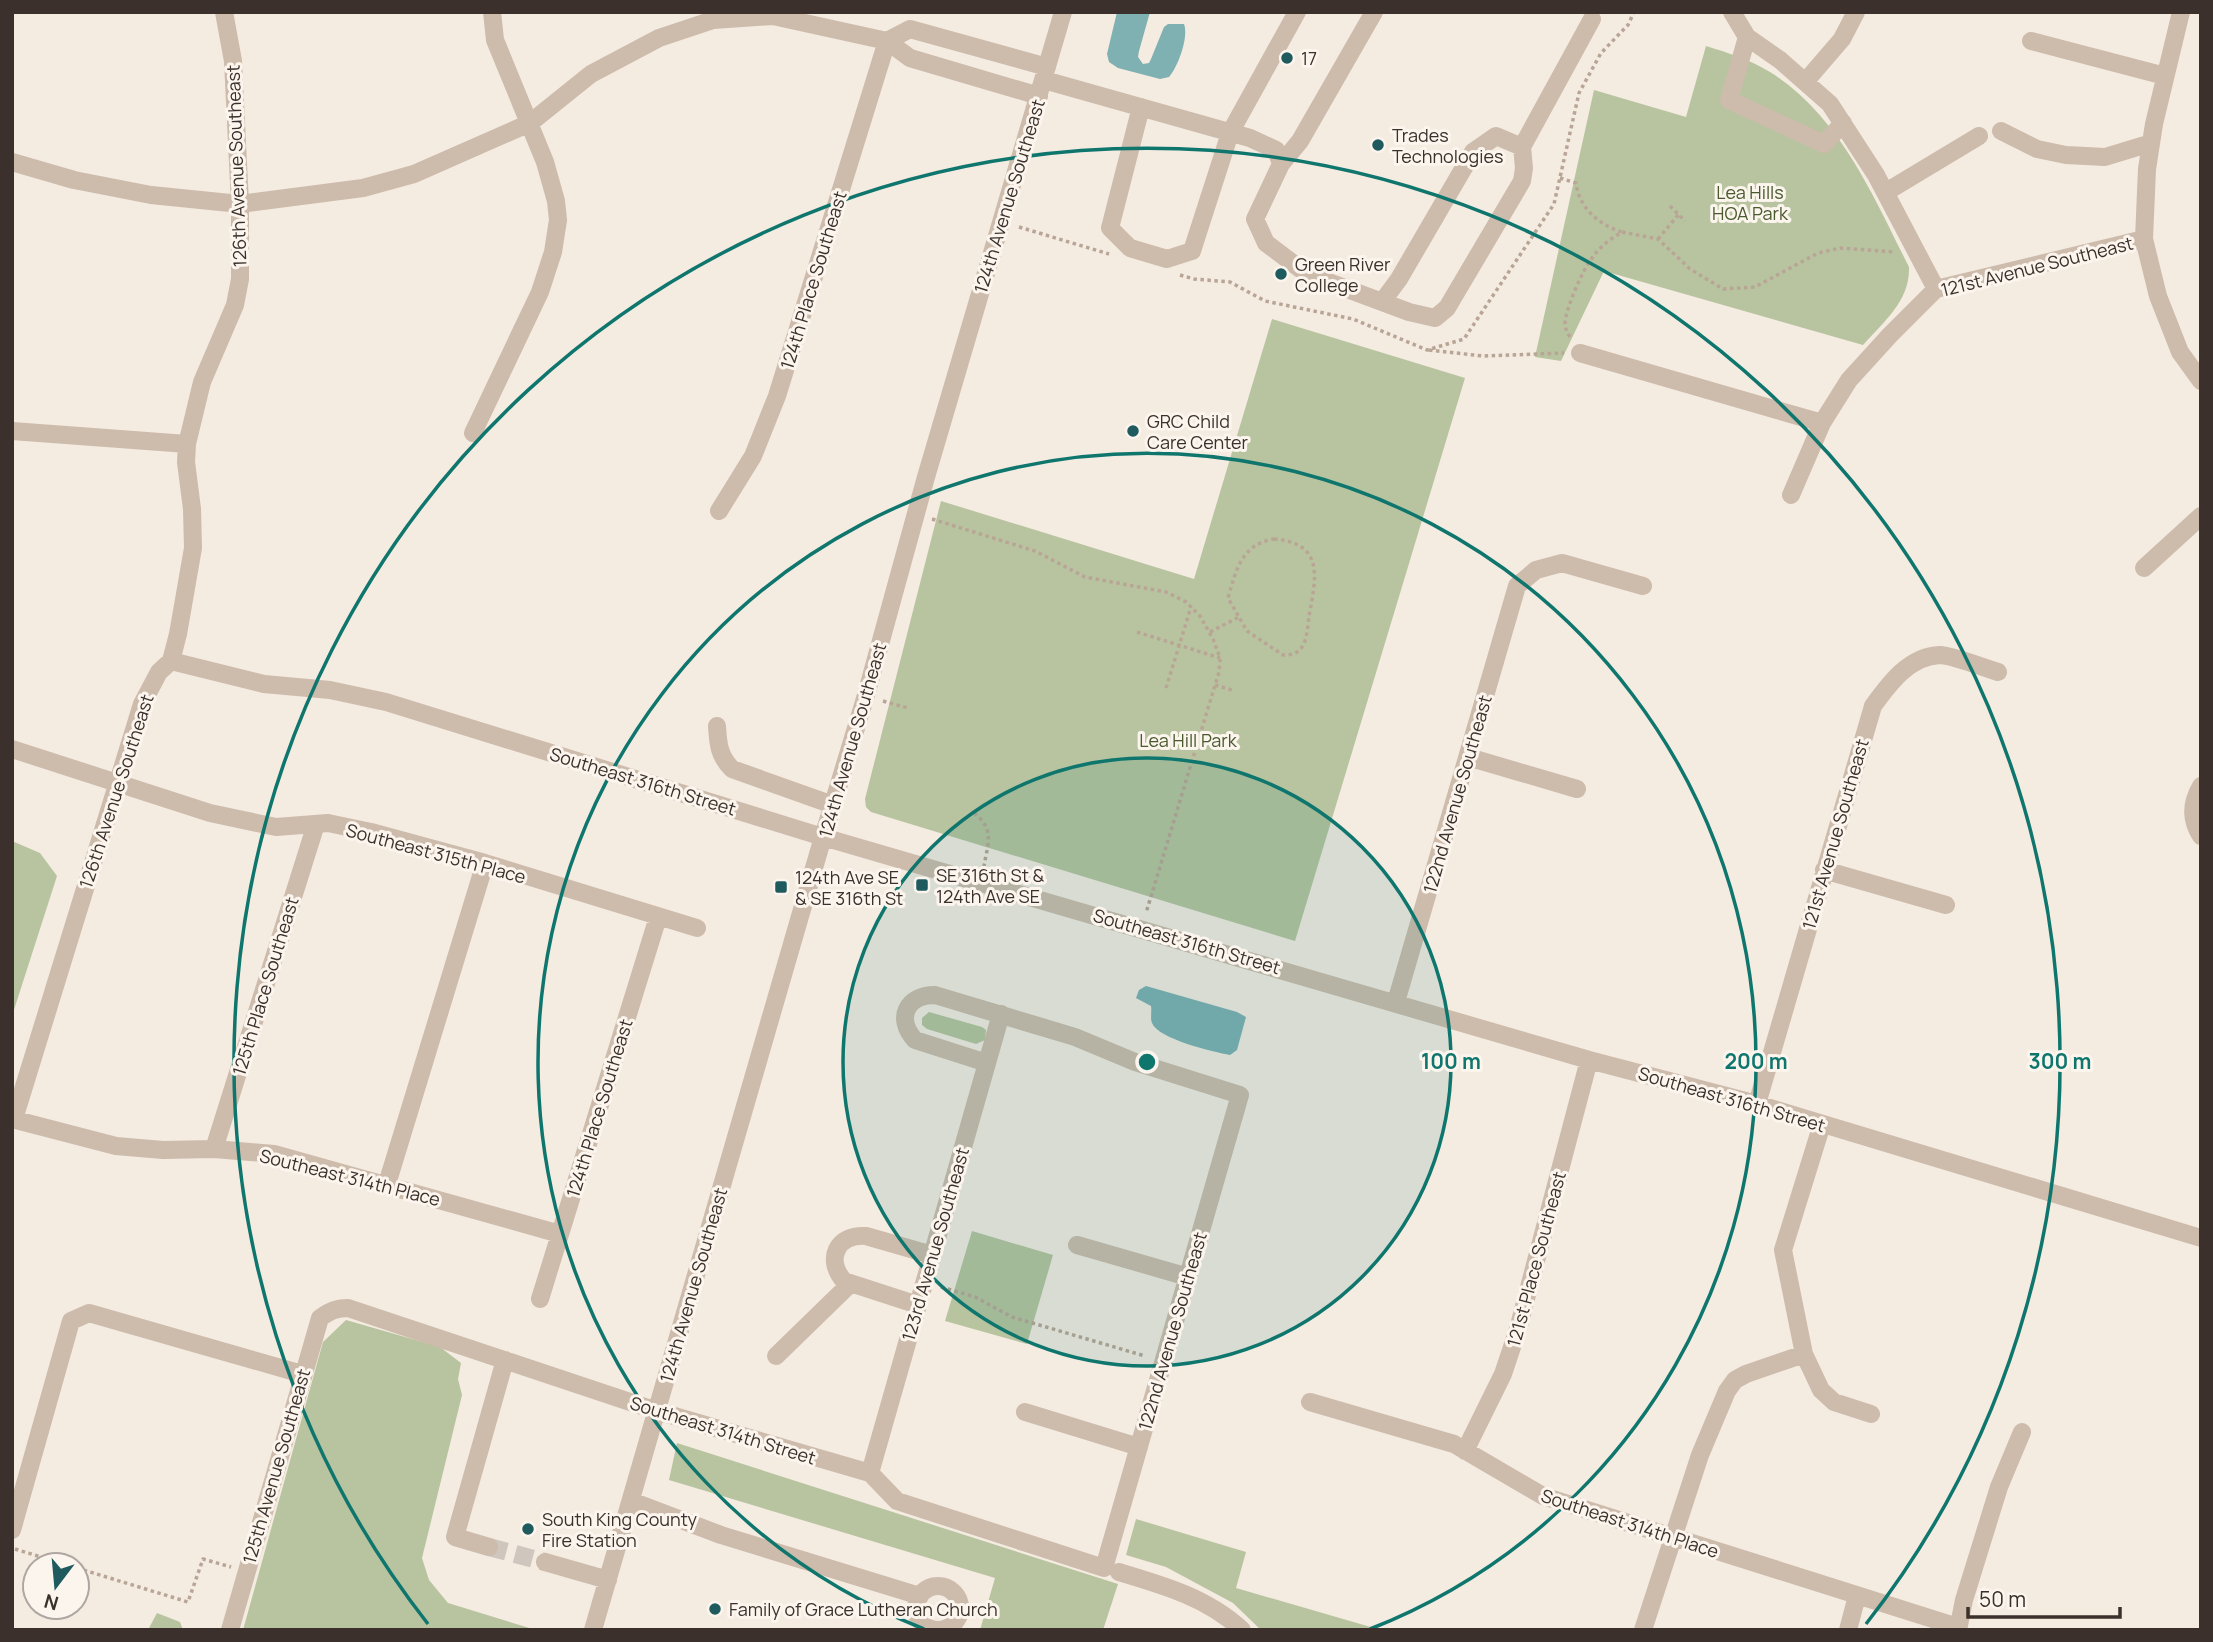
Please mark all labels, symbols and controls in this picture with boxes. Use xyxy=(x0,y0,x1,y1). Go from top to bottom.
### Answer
place label: 17 xyxy=(1301,46,1317,70)
marker: 17 xyxy=(1279,50,1295,66)
street label: 126th Avenue Southeast xyxy=(220,64,252,268)
street label: 124th Avenue Southeast xyxy=(968,96,1050,296)
place label: Trades Technologies xyxy=(1392,123,1503,168)
marker: Trades Technologies xyxy=(1370,137,1386,153)
park label: Lea Hills HOA Park xyxy=(1712,180,1789,225)
street label: 124th Place Southeast xyxy=(774,188,852,372)
street label: 121st Avenue Southeast xyxy=(1938,231,2136,301)
place label: Green River College xyxy=(1295,252,1391,297)
marker: Green River College xyxy=(1273,266,1289,282)
place label: GRC Child Care Center xyxy=(1147,409,1249,454)
marker: GRC Child Care Center xyxy=(1125,423,1141,439)
street label: 124th Avenue Southeast xyxy=(813,640,891,840)
street label: 126th Avenue Southeast xyxy=(73,691,159,891)
street label: 122nd Avenue Southeast xyxy=(1417,692,1497,896)
park label: Lea Hill Park xyxy=(1139,728,1238,752)
street label: 121st Avenue Southeast xyxy=(1796,736,1874,932)
street label: Southeast 316th Street xyxy=(547,741,739,821)
street label: Southeast 315th Place xyxy=(343,817,529,889)
place label: SE 316th St & 124th Ave SE xyxy=(936,863,1045,908)
place label: 124th Ave SE & SE 316th St xyxy=(795,865,903,910)
marker: SE 316th St & 124th Ave SE xyxy=(914,877,930,893)
marker: 124th Ave SE & SE 316th St xyxy=(773,879,789,895)
street label: 125th Place Southeast xyxy=(226,894,304,1078)
street label: Southeast 316th Street xyxy=(1091,903,1283,979)
street label: 124th Place Southeast xyxy=(560,1016,638,1200)
text: 100 m xyxy=(1421,1047,1481,1075)
text: 200 m xyxy=(1724,1047,1788,1075)
text: 300 m xyxy=(2029,1047,2091,1075)
centre of rings xyxy=(1135,1050,1159,1074)
street label: Southeast 316th Street xyxy=(1636,1061,1828,1137)
street label: Southeast 314th Place xyxy=(257,1143,443,1211)
street label: 123rd Avenue Southeast xyxy=(896,1144,974,1344)
street label: 121st Place Southeast xyxy=(1501,1169,1571,1349)
street label: 124th Avenue Southeast xyxy=(654,1185,732,1385)
street label: 122nd Avenue Southeast xyxy=(1132,1229,1212,1433)
street label: 125th Avenue Southeast xyxy=(237,1366,315,1566)
street label: Southeast 314th Street xyxy=(627,1390,819,1470)
street label: Southeast 314th Place xyxy=(1538,1483,1722,1563)
place label: South King County Fire Station xyxy=(542,1507,698,1552)
marker: South King County Fire Station xyxy=(520,1521,536,1537)
north arrow xyxy=(21,1551,91,1621)
scale bar xyxy=(1968,1576,2120,1620)
text: 50 m xyxy=(1979,1585,2026,1613)
text: N xyxy=(41,1588,61,1617)
place label: Family of Grace Lutheran Church xyxy=(729,1597,998,1621)
marker: Family of Grace Lutheran Church xyxy=(707,1601,723,1617)

